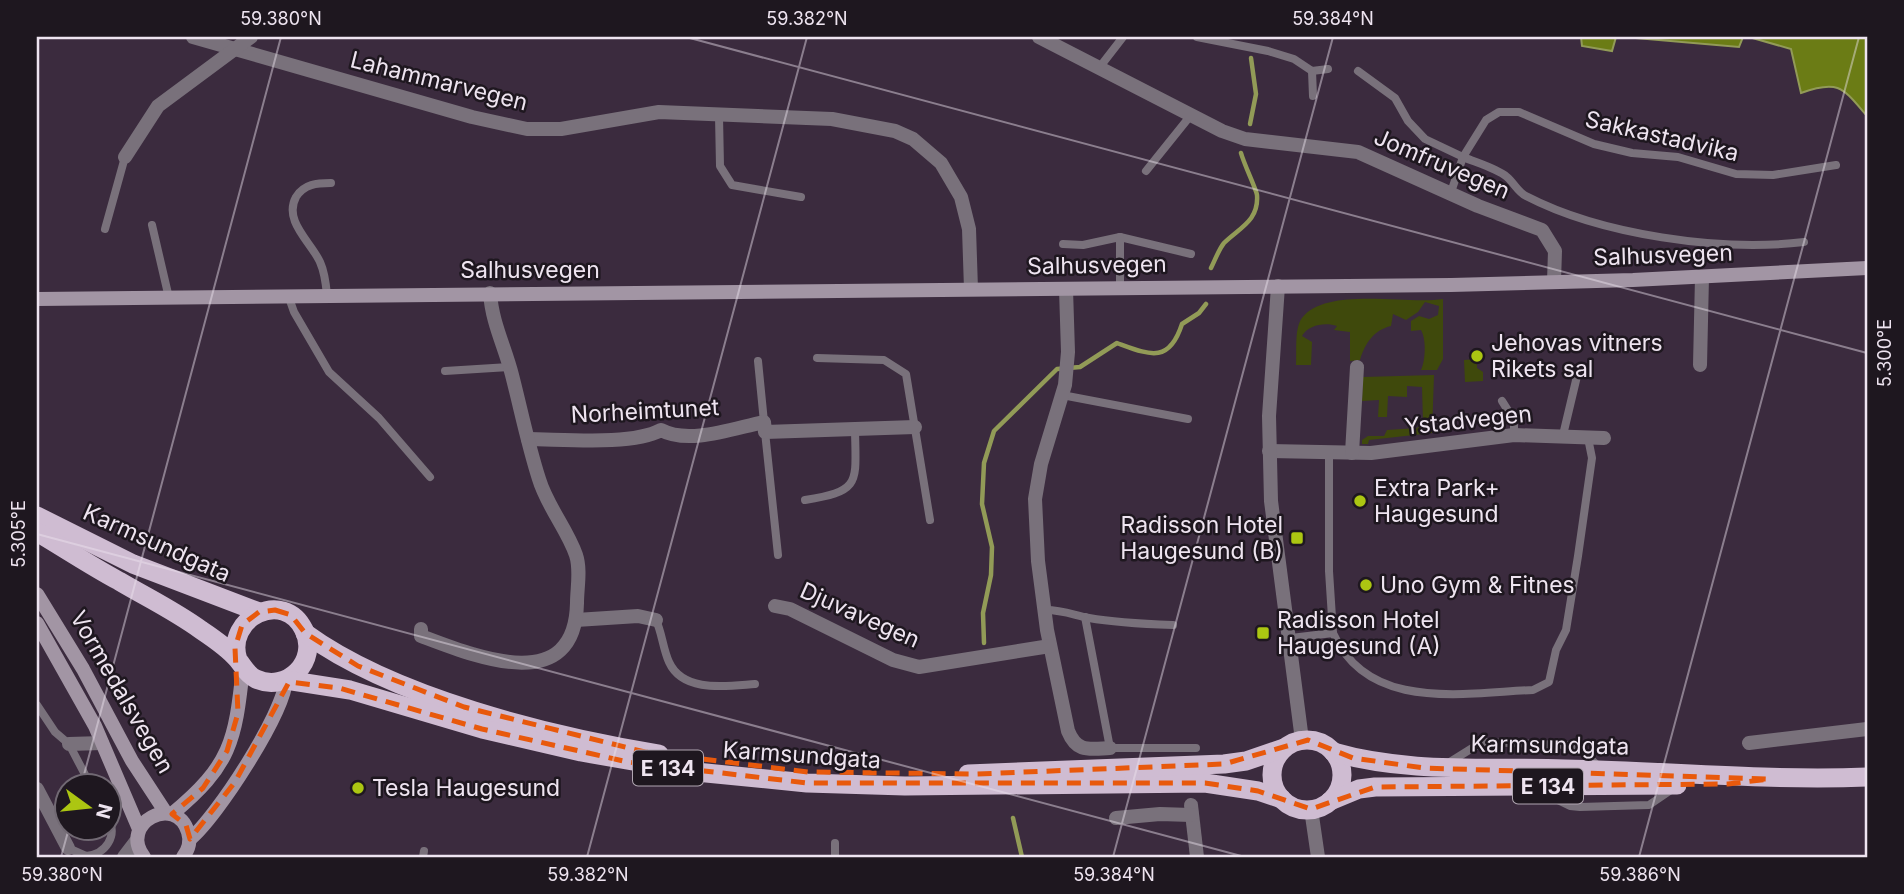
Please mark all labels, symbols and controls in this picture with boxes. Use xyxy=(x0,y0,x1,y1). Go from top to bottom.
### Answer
text: 59.380°N xyxy=(240,8,322,29)
text: 59.382°N xyxy=(766,8,848,29)
text: 59.384°N xyxy=(1292,8,1374,29)
street label: Lahammarvegen xyxy=(347,45,531,117)
street label: Sakkastadvika xyxy=(1582,105,1742,167)
street label: Jomfruvegen xyxy=(1370,123,1514,205)
street label: Salhusvegen xyxy=(1593,239,1733,271)
street label: Salhusvegen xyxy=(1027,250,1167,280)
street label: Salhusvegen xyxy=(460,256,600,284)
text: 5.300°E xyxy=(1874,319,1895,387)
place label: Jehovas vitners Rikets sal xyxy=(1491,329,1663,383)
marker: Jehovas vitners Rikets sal xyxy=(1469,348,1485,364)
street label: Norheimtunet xyxy=(570,393,720,429)
street label: Ystadvegen xyxy=(1403,399,1533,441)
place label: Extra Park+ Haugesund xyxy=(1374,474,1500,528)
marker: Extra Park+ Haugesund xyxy=(1352,493,1368,509)
street label: Karmsundgata xyxy=(79,498,235,588)
text: 5.305°E xyxy=(8,500,29,568)
place label: Radisson Hotel Haugesund (B) xyxy=(1120,511,1283,565)
marker: Radisson Hotel Haugesund (B) xyxy=(1289,530,1305,546)
place label: Uno Gym & Fitnes xyxy=(1380,571,1575,599)
street label: Djuvavegen xyxy=(796,576,924,654)
marker: Uno Gym & Fitnes xyxy=(1358,577,1374,593)
street label: Vormedalsvegen xyxy=(64,606,180,778)
place label: Radisson Hotel Haugesund (A) xyxy=(1277,606,1441,660)
marker: Radisson Hotel Haugesund (A) xyxy=(1255,625,1271,641)
street label: Karmsundgata xyxy=(1471,730,1629,760)
street label: Karmsundgata xyxy=(722,736,882,774)
road number: E 134 xyxy=(633,750,703,786)
road number: E 134 xyxy=(1513,768,1583,804)
north arrow xyxy=(52,772,122,842)
place label: Tesla Haugesund xyxy=(372,774,560,802)
marker: Tesla Haugesund xyxy=(350,780,366,796)
text: N xyxy=(91,801,117,821)
text: 59.380°N xyxy=(21,864,103,885)
text: 59.382°N xyxy=(547,864,629,885)
text: 59.384°N xyxy=(1073,864,1155,885)
text: 59.386°N xyxy=(1599,864,1681,885)

